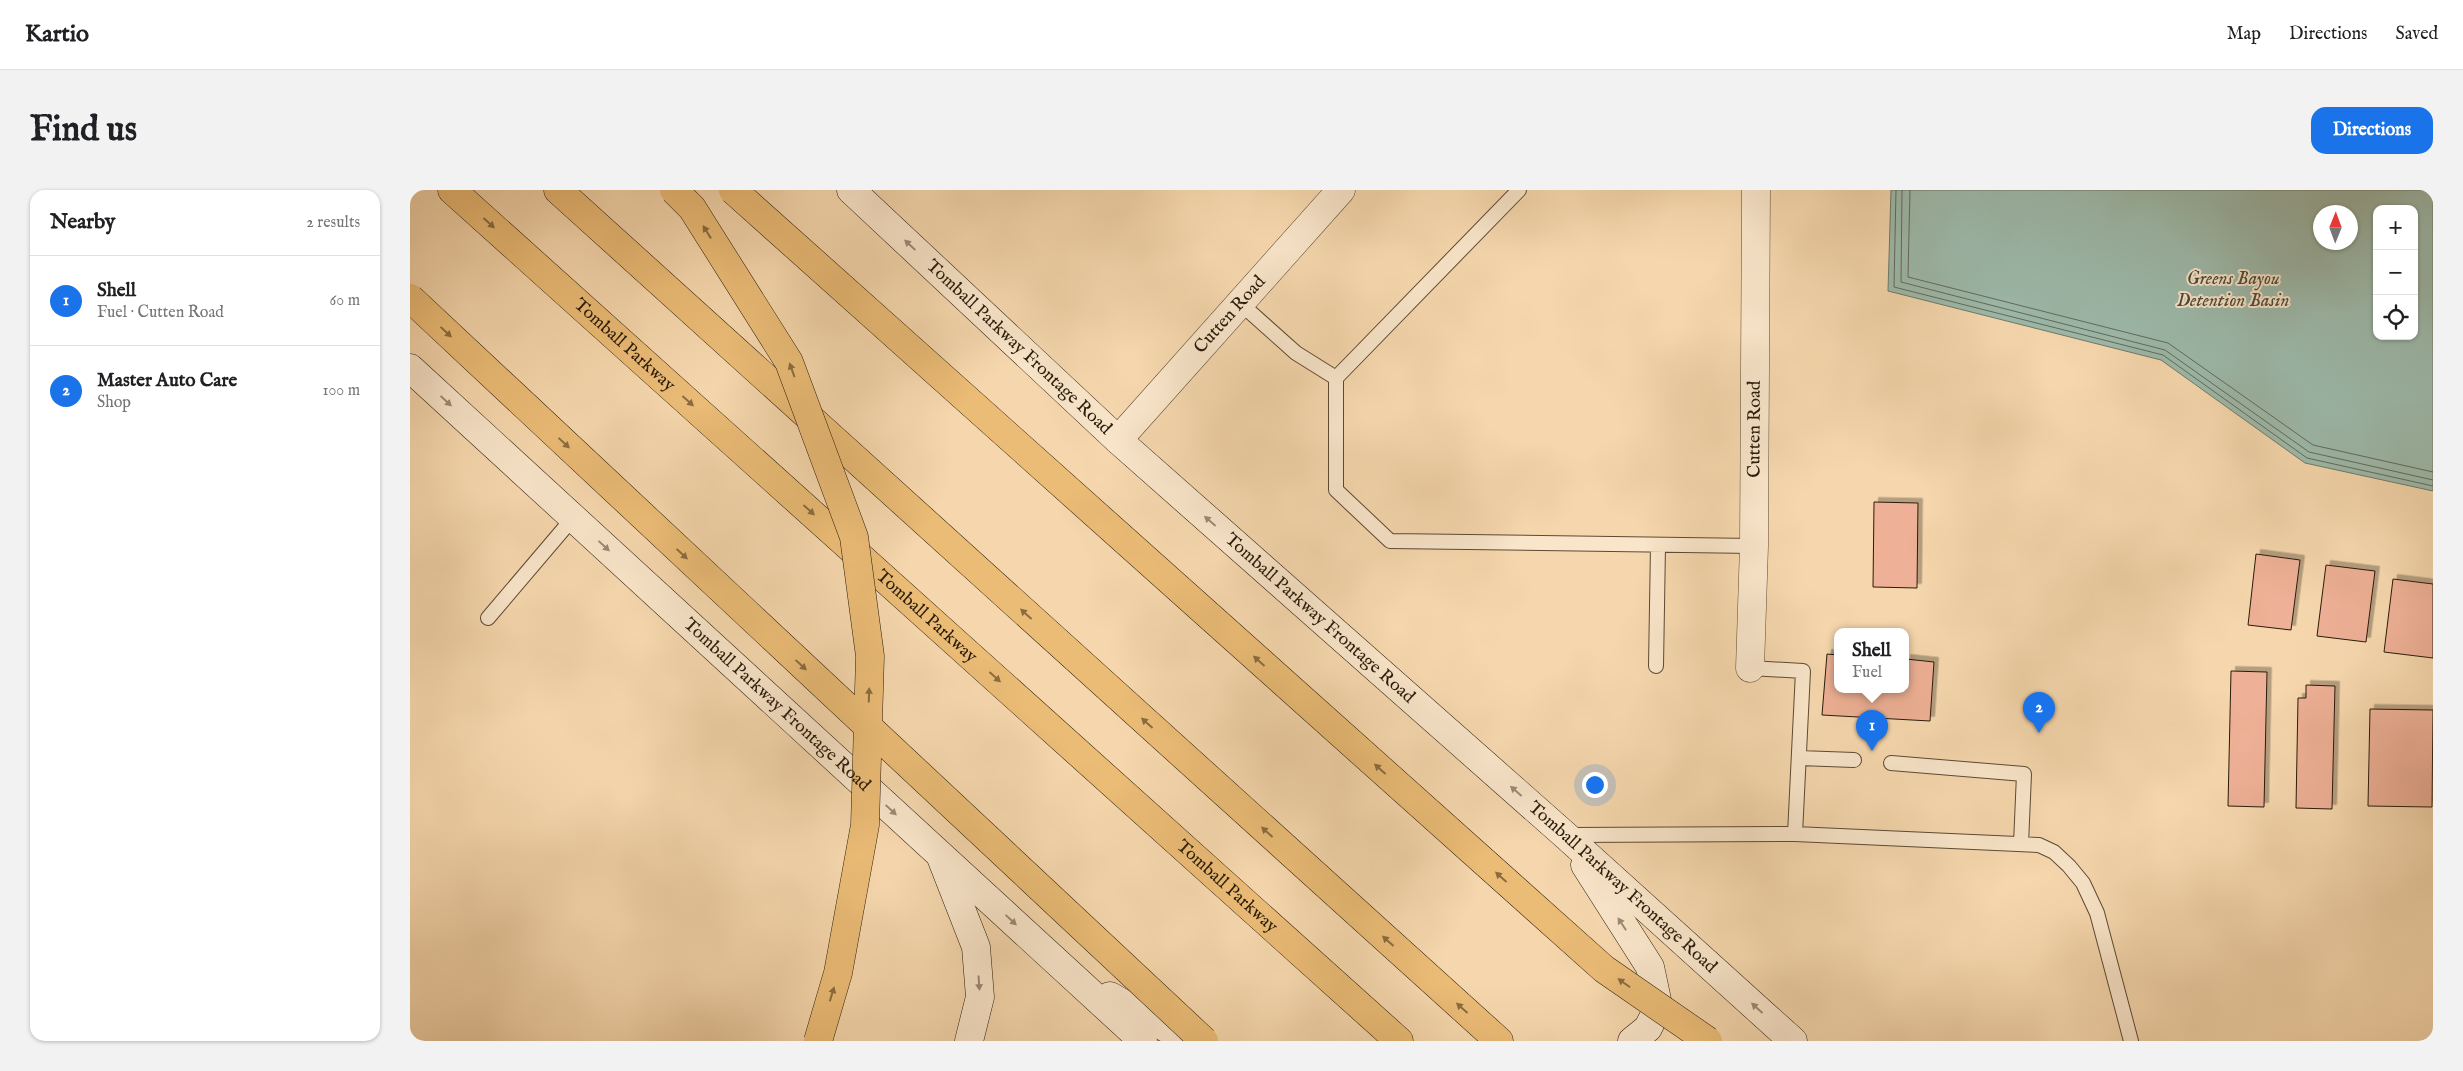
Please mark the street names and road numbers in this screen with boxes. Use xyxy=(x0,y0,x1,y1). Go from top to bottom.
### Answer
street label: Tomball Parkway Frontage Road xyxy=(921,255,1117,440)
street label: Cutten Road xyxy=(1189,270,1271,359)
street label: Tomball Parkway xyxy=(569,293,680,397)
street label: Cutten Road xyxy=(1743,380,1766,478)
street label: Tomball Parkway Frontage Road xyxy=(1220,528,1420,709)
street label: Tomball Parkway xyxy=(871,565,982,668)
street label: Tomball Parkway Frontage Road xyxy=(678,613,876,797)
street label: Tomball Parkway Frontage Road xyxy=(1523,796,1722,978)
street label: Tomball Parkway xyxy=(1171,835,1283,938)

